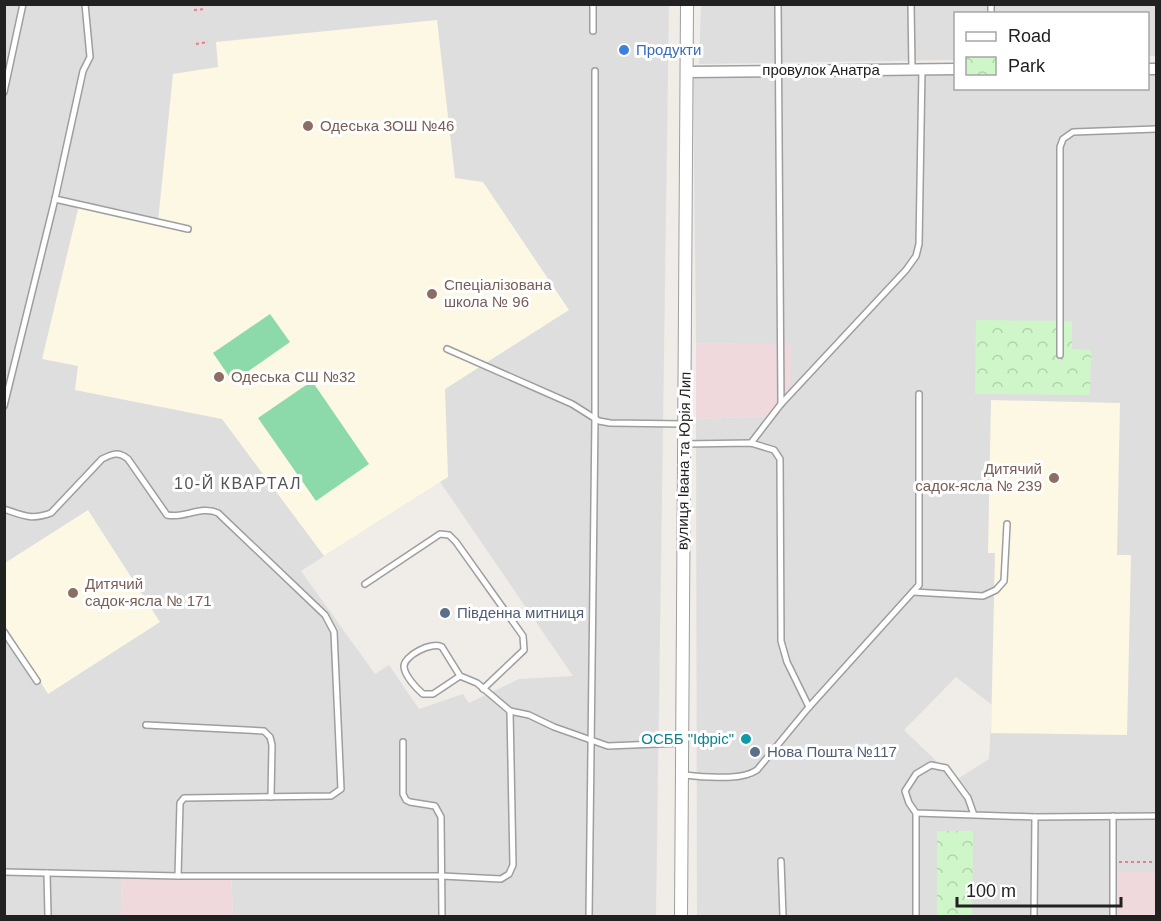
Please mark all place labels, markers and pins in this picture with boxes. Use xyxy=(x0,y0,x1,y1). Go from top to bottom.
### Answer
place label: Продукти xyxy=(636,41,701,58)
marker: Продукти xyxy=(617,43,631,57)
place label: Одеська ЗОШ №46 xyxy=(320,117,454,134)
marker: Одеська ЗОШ №46 xyxy=(301,119,315,133)
place label: Спеціалізована школа № 96 xyxy=(444,276,552,310)
marker: Спеціалізована школа № 96 xyxy=(425,287,439,301)
place label: Одеська СШ №32 xyxy=(231,368,356,385)
marker: Одеська СШ №32 xyxy=(212,370,226,384)
place label: Дитячий садок-ясла № 239 xyxy=(915,460,1042,494)
marker: Дитячий садок-ясла № 239 xyxy=(1047,471,1061,485)
place label: Дитячий садок-ясла № 171 xyxy=(85,575,212,609)
marker: Дитячий садок-ясла № 171 xyxy=(66,586,80,600)
place label: Південна митниця xyxy=(457,604,584,621)
marker: Південна митниця xyxy=(438,606,452,620)
place label: ОСББ "Іфріс" xyxy=(641,730,734,747)
marker: ОСББ "Іфріс" xyxy=(739,732,753,746)
place label: Нова Пошта №117 xyxy=(767,743,897,760)
marker: Нова Пошта №117 xyxy=(748,745,762,759)

